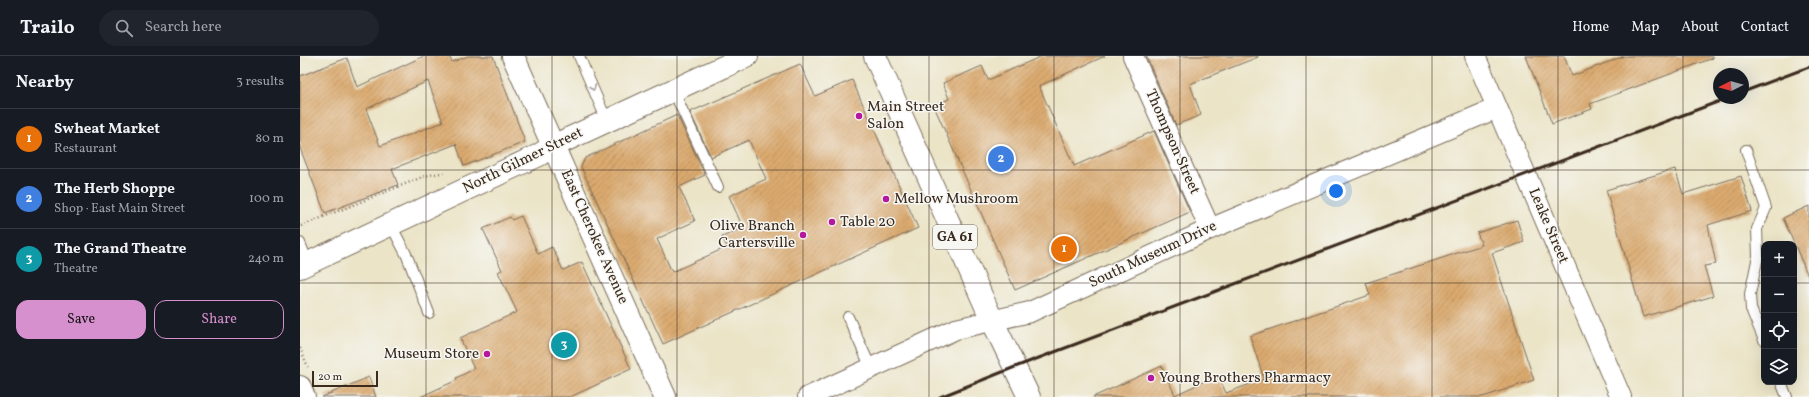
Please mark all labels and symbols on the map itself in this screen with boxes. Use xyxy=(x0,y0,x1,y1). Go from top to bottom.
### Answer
north arrow xyxy=(1713,68,1749,104)
one-way arrow xyxy=(588,84,596,92)
street label: Thompson Street xyxy=(1139,86,1205,198)
place label: Main Street Salon xyxy=(867,97,944,135)
marker: Main Street Salon xyxy=(854,111,864,121)
street label: North Gilmer Street xyxy=(459,123,587,199)
pin: 2 xyxy=(988,144,1014,174)
street label: East Cherokee Avenue xyxy=(555,166,633,308)
your location xyxy=(1326,181,1346,201)
street label: Leake Street xyxy=(1523,185,1573,267)
place label: Mellow Mushroom xyxy=(894,189,1019,210)
marker: Mellow Mushroom xyxy=(881,194,891,204)
place label: Table 20 xyxy=(840,212,895,233)
place label: Olive Branch Cartersville xyxy=(710,216,795,254)
street label: South Museum Drive xyxy=(1086,216,1220,294)
marker: Table 20 xyxy=(827,217,837,227)
road number: GA 61 xyxy=(933,225,977,249)
marker: Olive Branch Cartersville xyxy=(798,230,808,240)
pin: 1 xyxy=(1051,234,1077,264)
pin: 3 xyxy=(551,330,577,360)
place label: Museum Store xyxy=(384,344,479,365)
marker: Museum Store xyxy=(482,349,492,359)
place label: Young Brothers Pharmacy xyxy=(1159,368,1331,389)
scale bar xyxy=(312,369,378,388)
marker: Young Brothers Pharmacy xyxy=(1146,373,1156,383)

